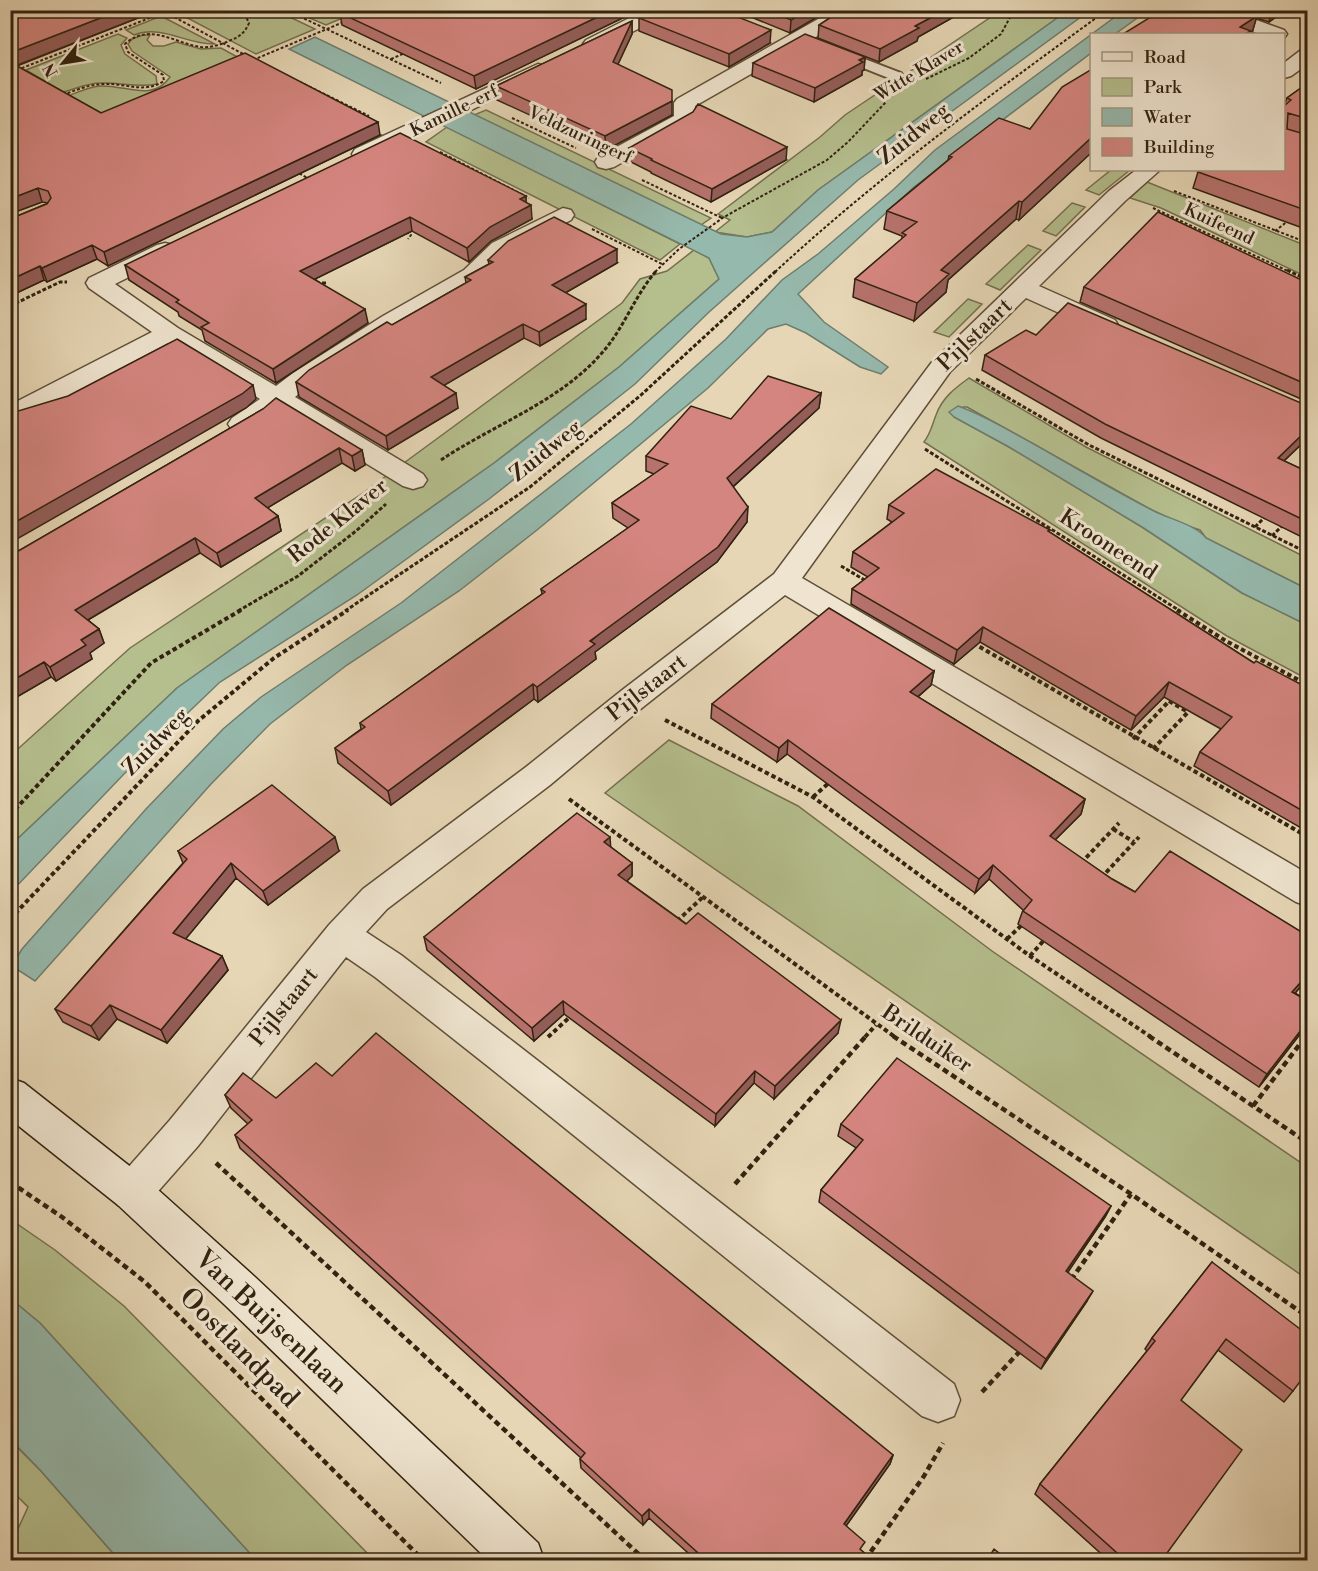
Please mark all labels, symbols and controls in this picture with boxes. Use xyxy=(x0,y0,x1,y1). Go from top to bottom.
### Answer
north arrow xyxy=(33,33,93,93)
legend xyxy=(1090,33,1285,171)
street label: Witte Klaver xyxy=(869,35,968,107)
text: Road xyxy=(1144,46,1187,69)
text: N xyxy=(39,59,63,80)
text: Park xyxy=(1144,76,1183,99)
street label: Kamille-erf xyxy=(406,79,503,142)
street label: Zuidweg xyxy=(873,97,956,171)
street label: Veldzuringerf xyxy=(523,100,637,170)
text: Water xyxy=(1143,106,1192,129)
text: Building xyxy=(1143,136,1215,159)
street label: Kuifeend xyxy=(1180,198,1258,251)
street label: Pijlstaart xyxy=(932,293,1018,377)
street label: Zuidweg xyxy=(505,414,588,488)
street label: Rode Klaver xyxy=(283,473,393,569)
street label: Krooneend xyxy=(1054,503,1162,587)
street label: Pijlstaart xyxy=(602,648,692,728)
street label: Zuidweg xyxy=(117,702,195,782)
street label: Pijlstaart xyxy=(244,962,324,1052)
street label: Brilduiker xyxy=(876,998,977,1079)
street label: Van Buijsenlaan xyxy=(187,1242,355,1402)
street label: Oostlandpad xyxy=(172,1281,307,1416)

